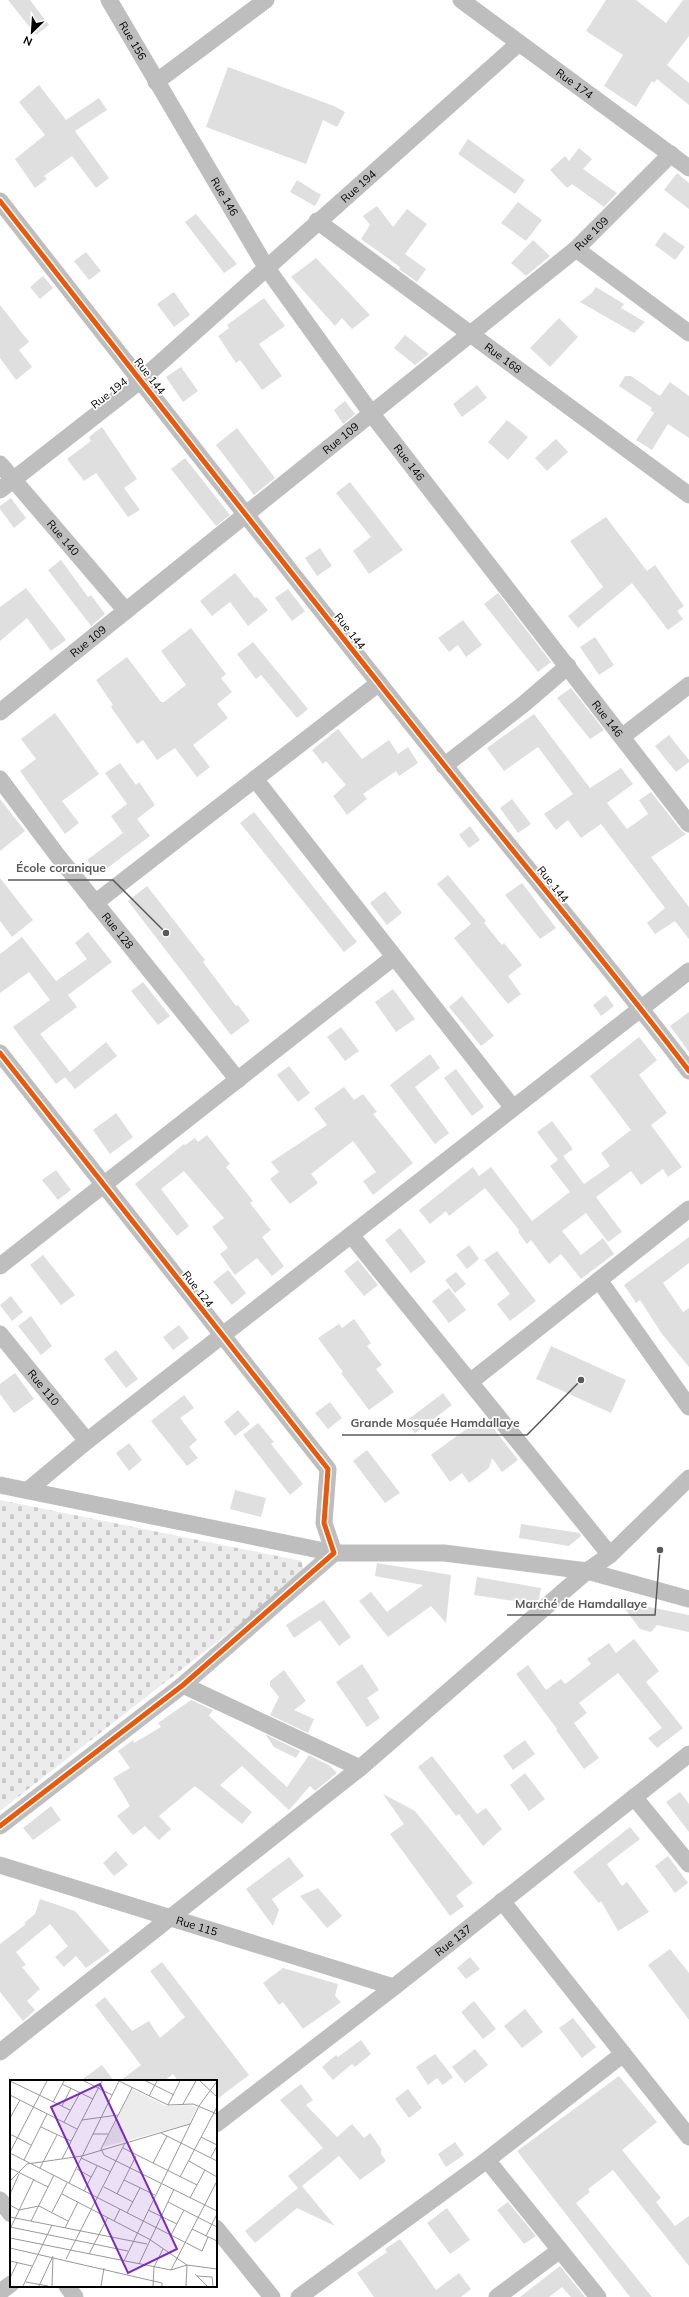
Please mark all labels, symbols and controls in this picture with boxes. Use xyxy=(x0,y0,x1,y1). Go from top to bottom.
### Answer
north arrow xyxy=(12,12,52,52)
street label: Rue 156 xyxy=(116,19,150,63)
text: N xyxy=(21,33,34,49)
street label: Rue 174 xyxy=(553,65,596,102)
street label: Rue 194 xyxy=(338,167,379,206)
street label: Rue 146 xyxy=(208,175,242,219)
street label: Rue 109 xyxy=(572,213,612,253)
street label: Rue 168 xyxy=(482,340,525,377)
street label: Rue 144 xyxy=(131,355,169,397)
street label: Rue 194 xyxy=(88,374,130,412)
street label: Rue 109 xyxy=(320,419,362,457)
street label: Rue 146 xyxy=(391,441,428,484)
street label: Rue 140 xyxy=(44,517,83,559)
street label: Rue 144 xyxy=(331,610,369,652)
street label: Rue 109 xyxy=(67,622,109,660)
street label: Rue 146 xyxy=(589,697,626,740)
callout: École coranique xyxy=(8,856,113,880)
text: École coranique xyxy=(16,860,106,875)
street label: Rue 144 xyxy=(534,863,572,905)
street label: Rue 128 xyxy=(99,910,137,952)
street label: Rue 124 xyxy=(179,1268,217,1310)
street label: Rue 110 xyxy=(25,1367,63,1409)
callout: Grande Mosquée Hamdallaye xyxy=(342,1411,527,1435)
text: Grande Mosquée Hamdallaye xyxy=(350,1415,520,1430)
callout: Marché de Hamdallaye xyxy=(507,1591,655,1615)
text: Marché de Hamdallaye xyxy=(515,1596,647,1611)
street label: Rue 115 xyxy=(174,1913,220,1939)
street label: Rue 137 xyxy=(432,1922,474,1959)
inset map xyxy=(10,2080,217,2287)

